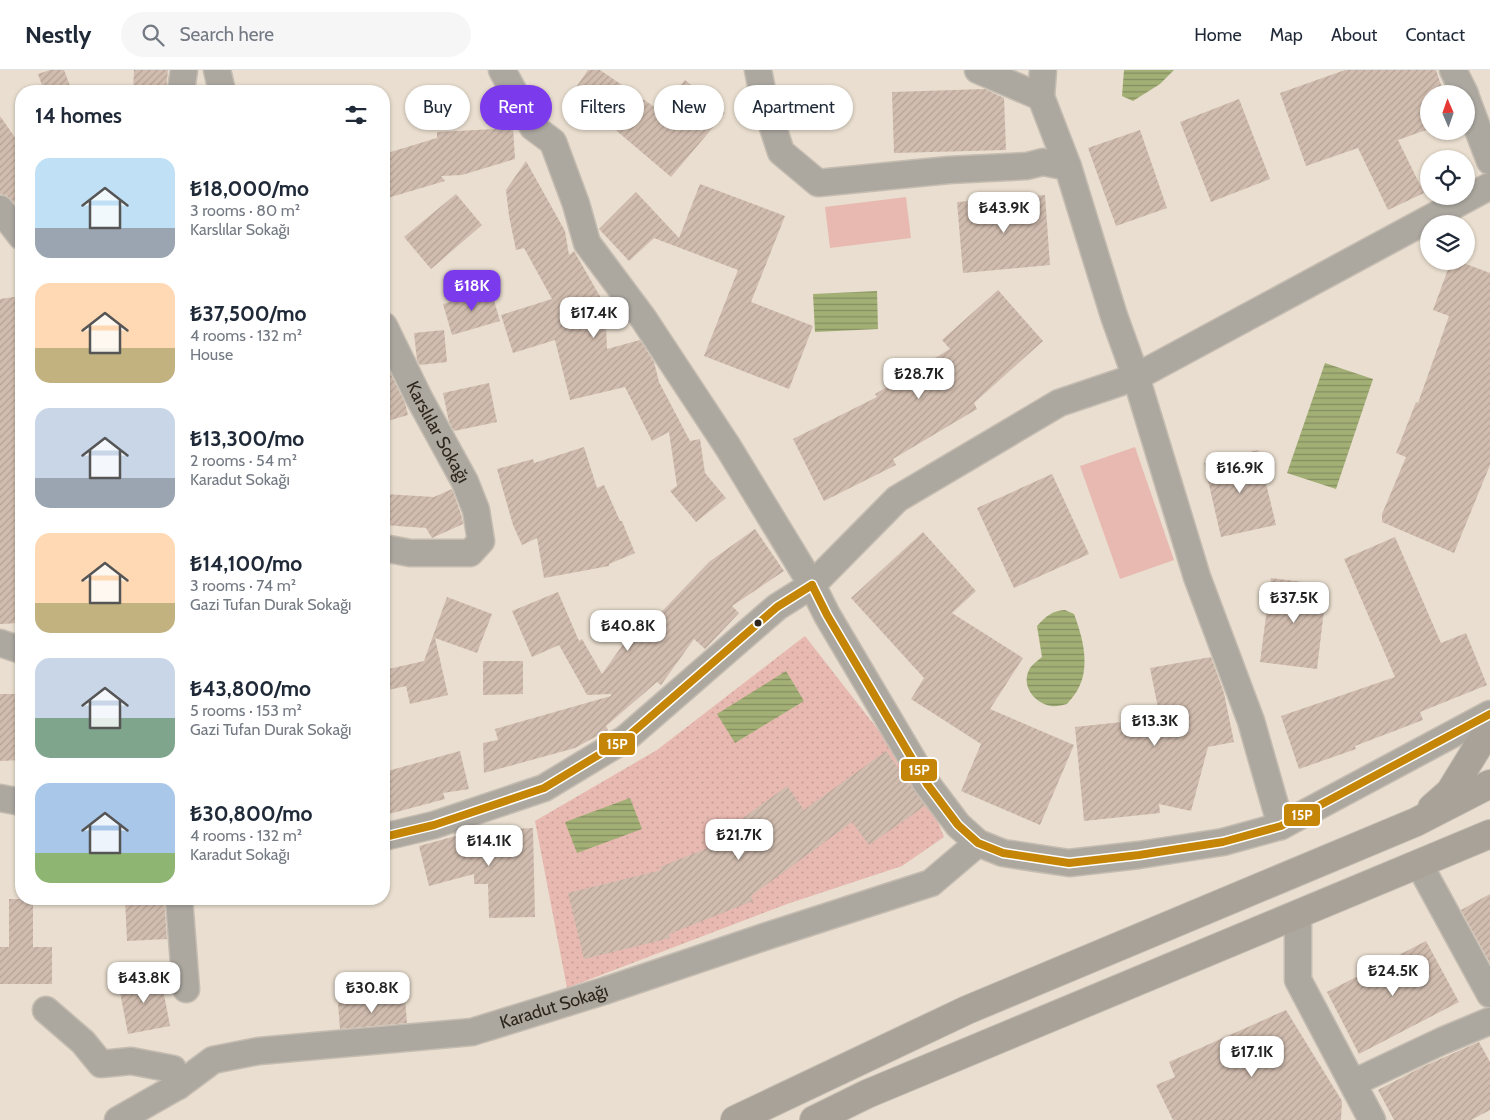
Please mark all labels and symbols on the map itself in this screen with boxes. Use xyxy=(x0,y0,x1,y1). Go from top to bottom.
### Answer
north arrow xyxy=(1420,85,1475,140)
pin: ₺43.9K xyxy=(963,191,1045,234)
pin: ₺18K xyxy=(442,270,502,312)
pin: ₺17.4K xyxy=(553,296,635,339)
pin: ₺28.7K xyxy=(878,358,960,400)
street label: Karslılar Sokağı xyxy=(402,378,474,487)
pin: ₺16.9K xyxy=(1199,452,1281,494)
pin: ₺37.5K xyxy=(1253,582,1335,624)
pin: ₺40.8K xyxy=(587,610,669,652)
unlabelled marker xyxy=(753,618,763,628)
pin: ₺13.3K xyxy=(1114,704,1196,747)
line badge: 15P xyxy=(598,732,636,756)
text: 15P xyxy=(606,735,628,753)
line badge: 15P xyxy=(900,758,938,782)
text: 15P xyxy=(908,761,930,779)
line badge: 15P xyxy=(1283,803,1321,827)
text: 15P xyxy=(1291,806,1313,824)
pin: ₺21.7K xyxy=(698,818,780,861)
pin: ₺14.1K xyxy=(448,824,530,867)
pin: ₺24.5K xyxy=(1352,954,1434,997)
pin: ₺43.8K xyxy=(103,962,185,1004)
pin: ₺30.8K xyxy=(331,972,413,1014)
street label: Karadut Sokağı xyxy=(497,979,611,1034)
pin: ₺17.1K xyxy=(1211,1036,1293,1078)

